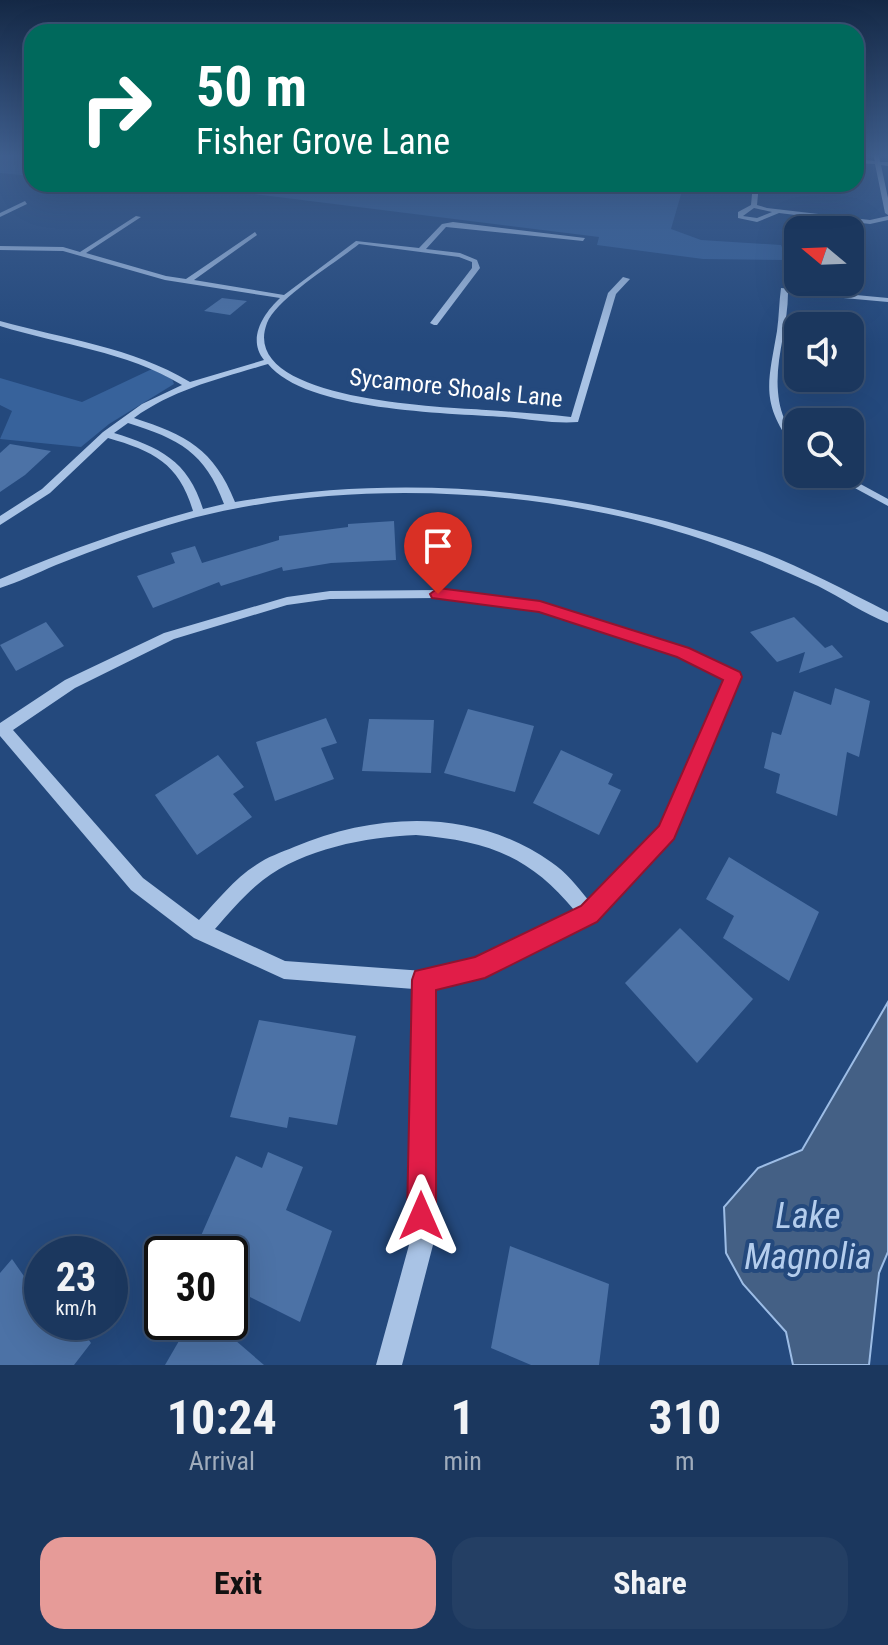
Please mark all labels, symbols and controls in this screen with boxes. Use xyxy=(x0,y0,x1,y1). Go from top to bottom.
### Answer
text: 50 m xyxy=(196,54,307,120)
icon: right xyxy=(64,56,168,160)
text: Fisher Grove Lane xyxy=(196,121,450,163)
north arrow xyxy=(784,216,864,296)
map controls xyxy=(784,216,864,488)
button: sound xyxy=(784,312,864,392)
street label: Sycamore Shoals Lane xyxy=(348,363,564,413)
button: search xyxy=(784,408,864,488)
pin xyxy=(404,512,472,594)
icon: arrive xyxy=(416,524,460,568)
position arrow xyxy=(379,1174,463,1258)
water label: Lake Magnolia xyxy=(744,1195,872,1278)
speed limit sign: 30 xyxy=(144,1236,248,1340)
text: 23 xyxy=(56,1254,96,1301)
text: km/h xyxy=(55,1296,97,1320)
text: 10:24 xyxy=(167,1389,277,1446)
text: 1 xyxy=(451,1389,475,1446)
text: 310 xyxy=(648,1389,721,1446)
text: Arrival xyxy=(189,1446,255,1476)
text: min xyxy=(444,1446,482,1476)
text: m xyxy=(675,1446,695,1476)
button: Exit xyxy=(40,1537,436,1629)
button: Share xyxy=(452,1537,848,1629)

